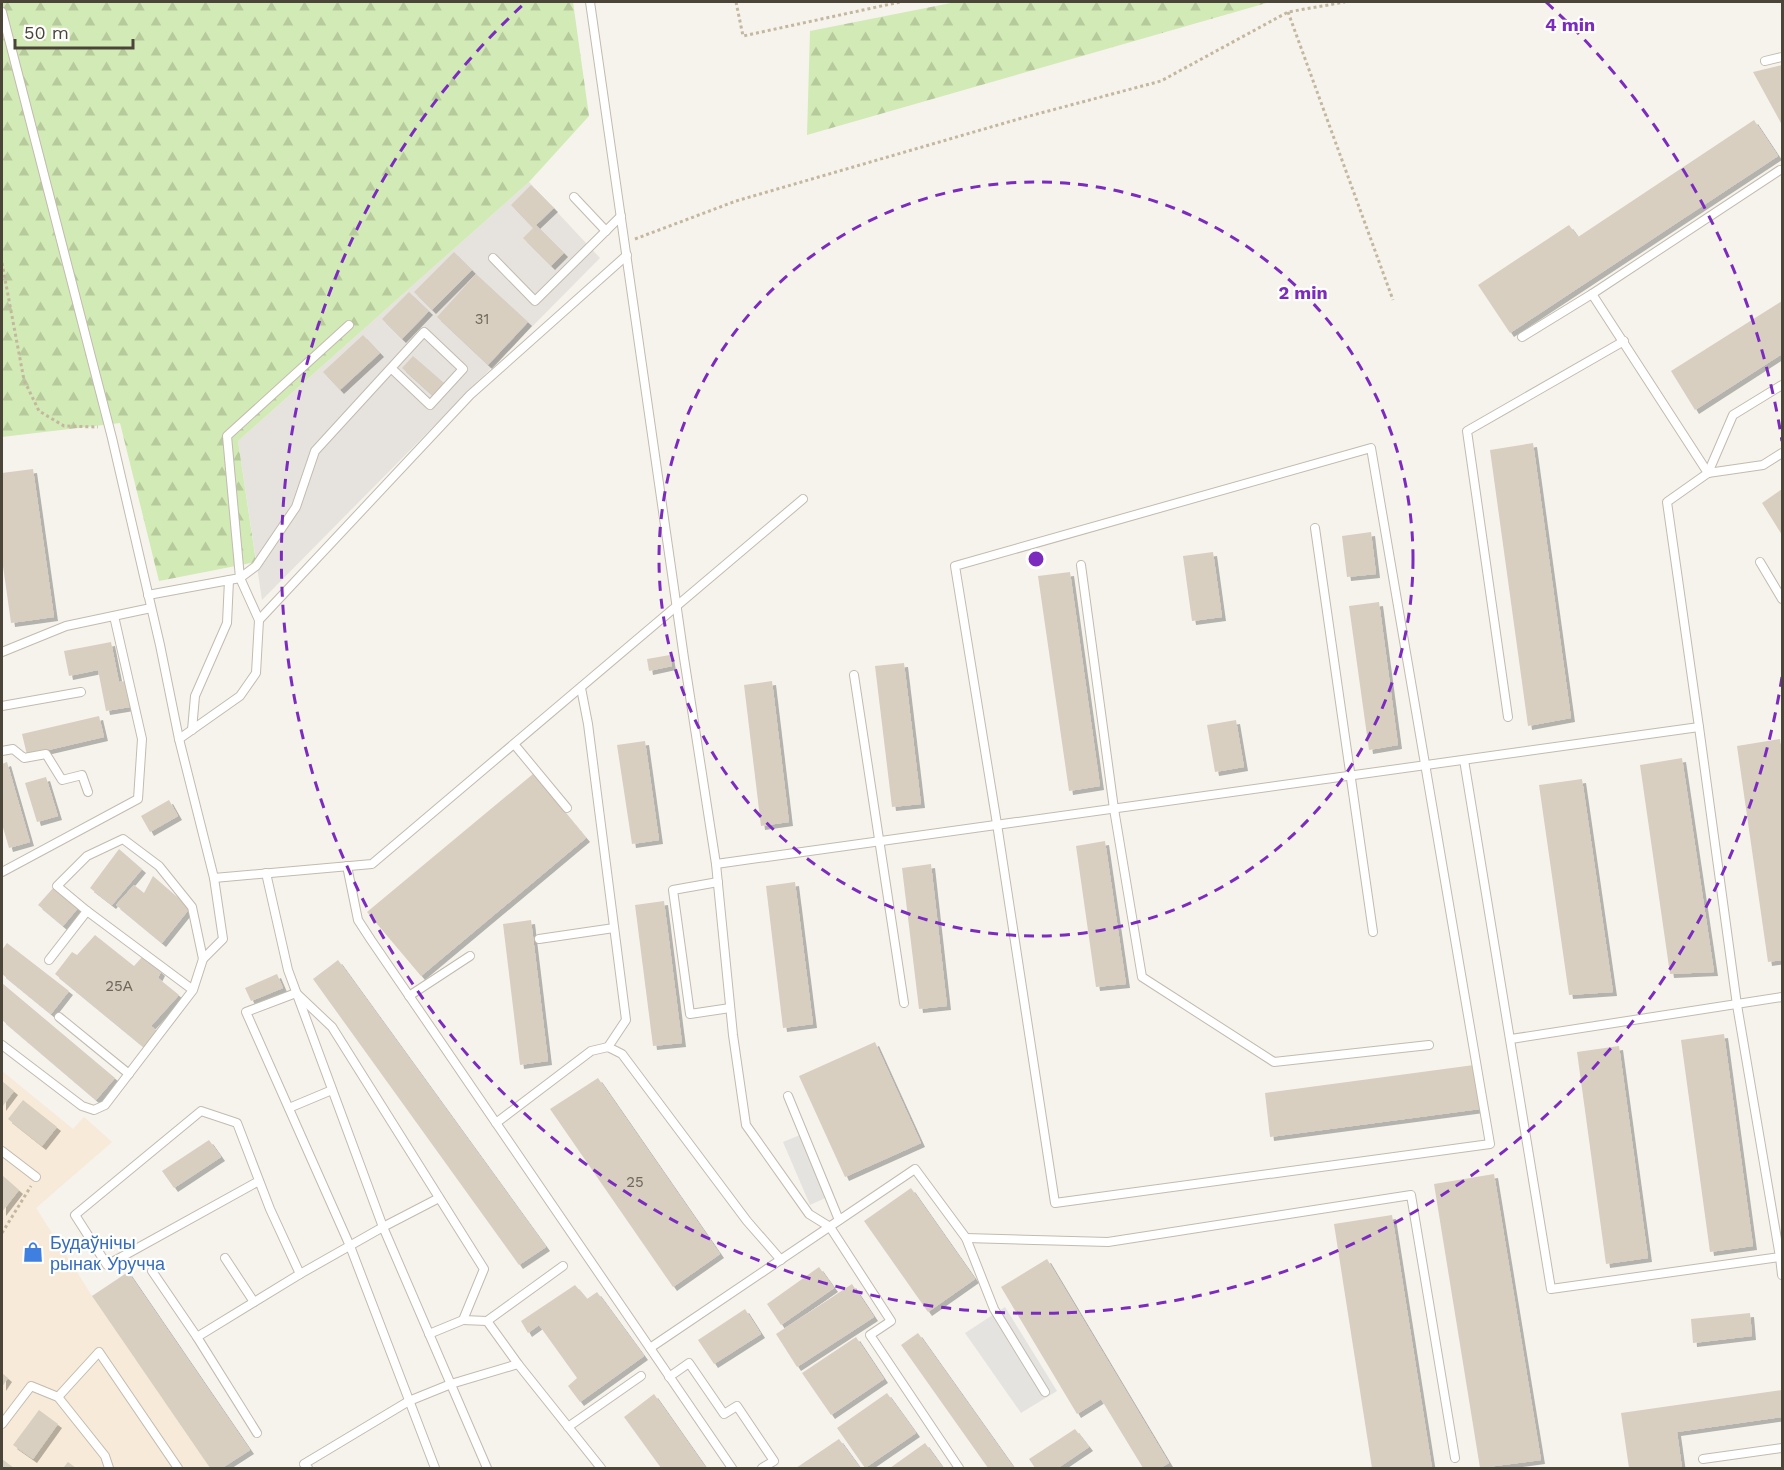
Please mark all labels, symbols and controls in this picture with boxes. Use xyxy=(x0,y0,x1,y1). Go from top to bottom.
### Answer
scale bar xyxy=(15,12,134,50)
text: 4 min xyxy=(1545,14,1595,35)
text: 50 m xyxy=(24,22,69,43)
text: 2 min xyxy=(1278,282,1328,303)
house number: 31 xyxy=(475,310,489,328)
centre of rings xyxy=(1026,549,1046,569)
house number: 25А xyxy=(105,977,133,995)
house number: 25 xyxy=(626,1173,644,1191)
place label: Будаўнічы рынак Уручча xyxy=(50,1232,166,1274)
shop icon: Будаўнічы рынак Уручча xyxy=(21,1240,45,1264)

